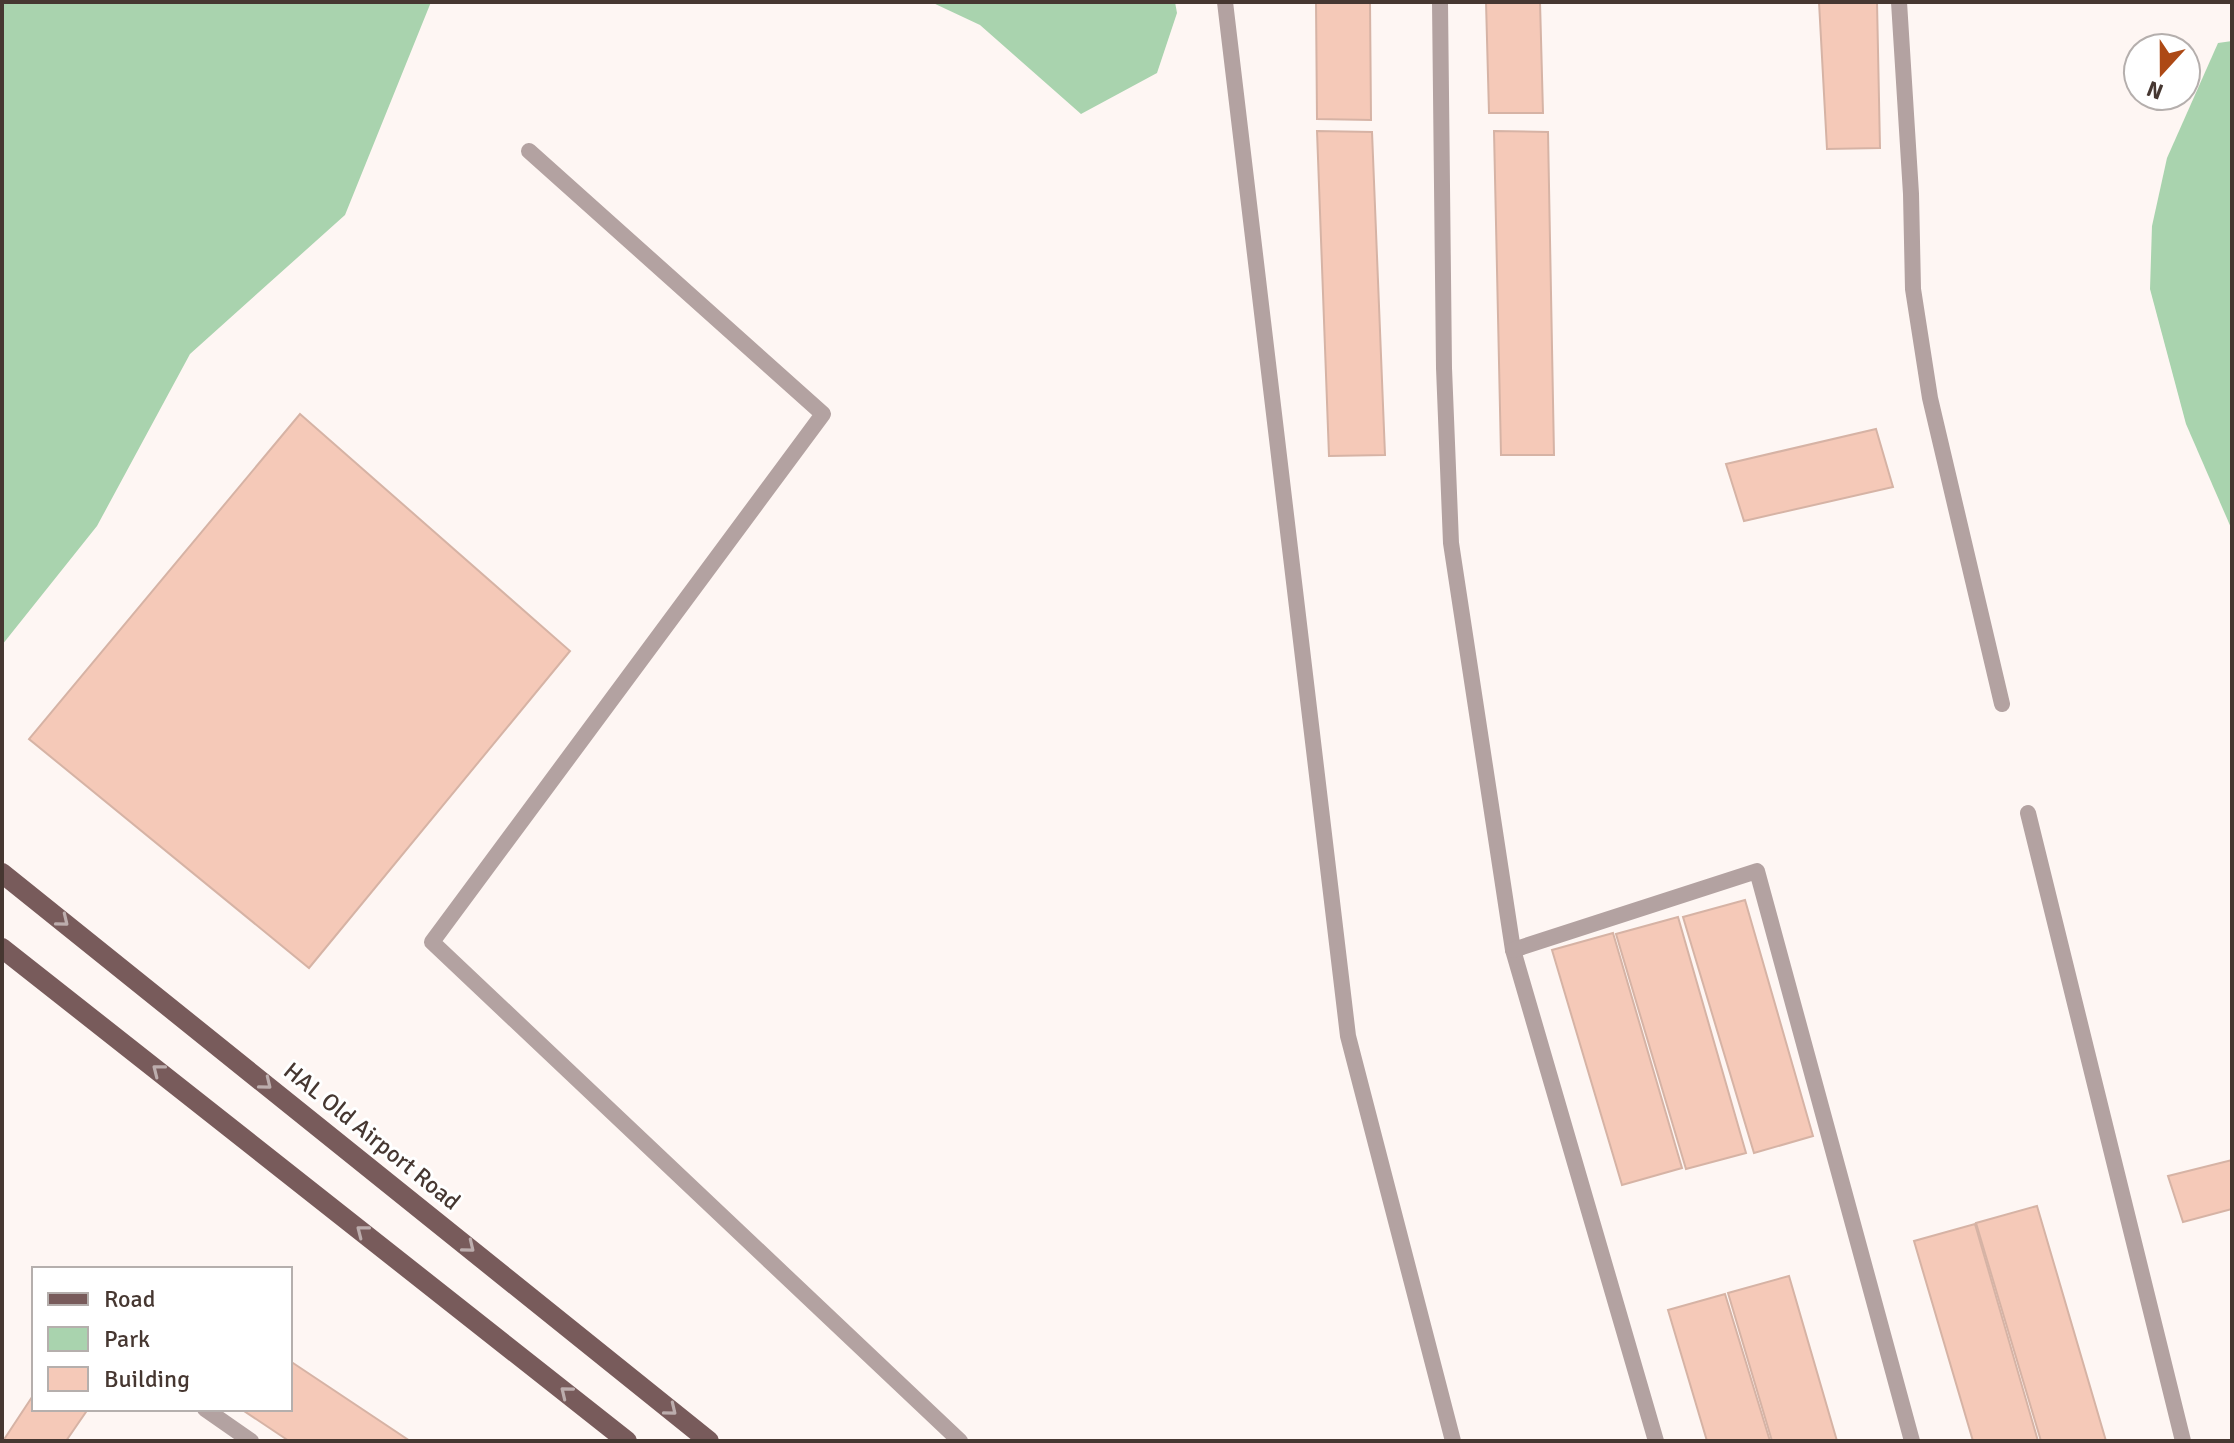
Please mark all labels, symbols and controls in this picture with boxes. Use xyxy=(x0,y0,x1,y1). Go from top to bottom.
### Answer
north arrow xyxy=(2122,32,2202,112)
text: N xyxy=(2143,75,2167,106)
one-way arrow xyxy=(54,912,69,926)
street label: HAL Old Airport Road xyxy=(278,1056,466,1216)
one-way arrow xyxy=(152,1066,167,1080)
one-way arrow xyxy=(257,1074,271,1089)
one-way arrow xyxy=(357,1226,371,1241)
one-way arrow xyxy=(460,1237,475,1251)
legend xyxy=(32,1267,292,1411)
text: Road xyxy=(104,1284,155,1314)
text: Park xyxy=(104,1324,150,1354)
text: Building xyxy=(104,1364,190,1394)
one-way arrow xyxy=(561,1387,575,1402)
one-way arrow xyxy=(662,1400,676,1415)

